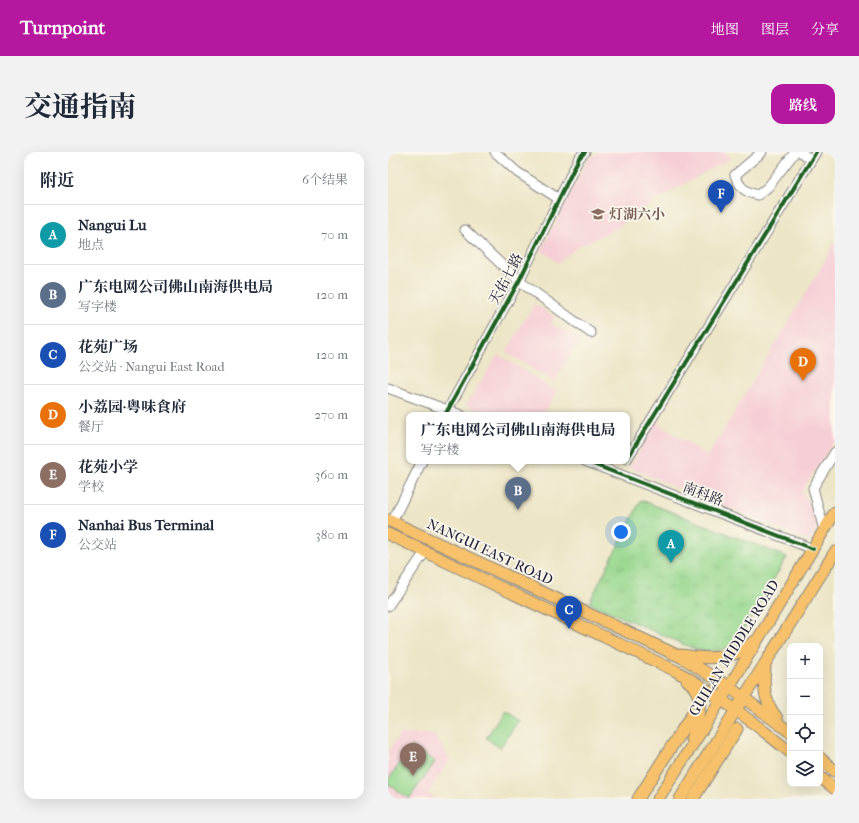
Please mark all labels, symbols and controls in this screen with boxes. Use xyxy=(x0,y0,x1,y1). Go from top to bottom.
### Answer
text: Turnpoint xyxy=(20,17,105,39)
text: 地图 xyxy=(711,21,739,38)
text: 图层 xyxy=(761,21,789,38)
text: 分享 xyxy=(811,21,839,38)
button: 路线 xyxy=(771,84,835,124)
text: 交通指南 xyxy=(24,90,136,123)
text: 附近 xyxy=(40,170,74,190)
text: 6个结果 xyxy=(302,172,348,187)
pin: F xyxy=(708,180,734,213)
school or university icon: 灯湖六小 xyxy=(590,206,606,222)
place label: 灯湖六小 xyxy=(609,206,665,223)
text: Nangui Lu xyxy=(78,216,147,234)
text: A xyxy=(49,227,57,242)
text: 70 m xyxy=(321,227,348,242)
text: 地点 xyxy=(78,237,104,252)
street label: 天佑七路 xyxy=(485,250,527,308)
text: 广东电网公司佛山南海供电局 xyxy=(78,278,273,296)
text: B xyxy=(49,287,57,302)
text: 120 m xyxy=(316,287,348,302)
text: 写字楼 xyxy=(78,299,117,314)
text: 花苑广场 xyxy=(78,338,138,356)
text: C xyxy=(49,347,57,362)
text: 120 m xyxy=(316,347,348,362)
pin: D xyxy=(790,348,816,381)
text: 公交站 · Nangui East Road xyxy=(78,359,225,374)
text: 小荔园·粤味食府 xyxy=(78,398,186,416)
text: D xyxy=(48,407,58,422)
text: 270 m xyxy=(314,407,348,422)
popup xyxy=(406,412,630,464)
text: 餐厅 xyxy=(78,419,104,434)
text: 广东电网公司佛山南海供电局 xyxy=(420,421,616,439)
text: 写字楼 xyxy=(420,442,460,457)
text: 花苑小学 xyxy=(78,458,138,476)
text: E xyxy=(49,467,57,482)
text: 360 m xyxy=(315,467,348,482)
pin: B xyxy=(505,477,531,510)
text: 学校 xyxy=(78,479,104,494)
street label: 南科路 xyxy=(680,479,726,509)
street label: NANGUI EAST ROAD xyxy=(424,515,556,589)
text: Nanhai Bus Terminal xyxy=(78,516,214,534)
your location xyxy=(611,522,631,542)
text: F xyxy=(50,527,56,542)
text: 380 m xyxy=(315,527,348,542)
pin: A xyxy=(658,530,684,563)
text: 公交站 xyxy=(78,537,117,552)
street label: GUILAN MIDDLE ROAD xyxy=(685,577,783,719)
pin: C xyxy=(556,596,582,629)
map controls xyxy=(787,643,823,787)
button: + xyxy=(787,643,823,679)
button: − xyxy=(787,679,823,715)
button: locate xyxy=(787,715,823,751)
pin: E xyxy=(400,743,426,776)
button: layers xyxy=(787,751,823,787)

